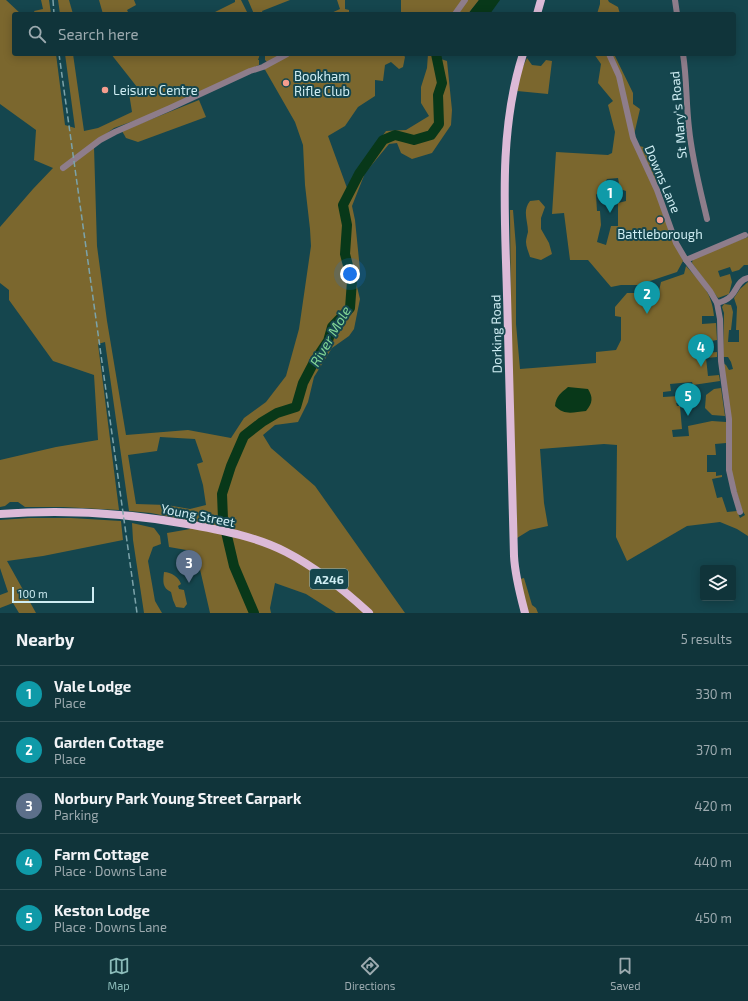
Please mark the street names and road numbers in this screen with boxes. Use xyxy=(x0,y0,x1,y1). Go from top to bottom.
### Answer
street label: St Mary's Road xyxy=(666,71,690,159)
street label: Downs Lane xyxy=(642,143,684,215)
street label: Dorking Road xyxy=(487,295,505,373)
street label: Young Street xyxy=(160,500,236,530)
road number: A246 xyxy=(310,569,348,589)

